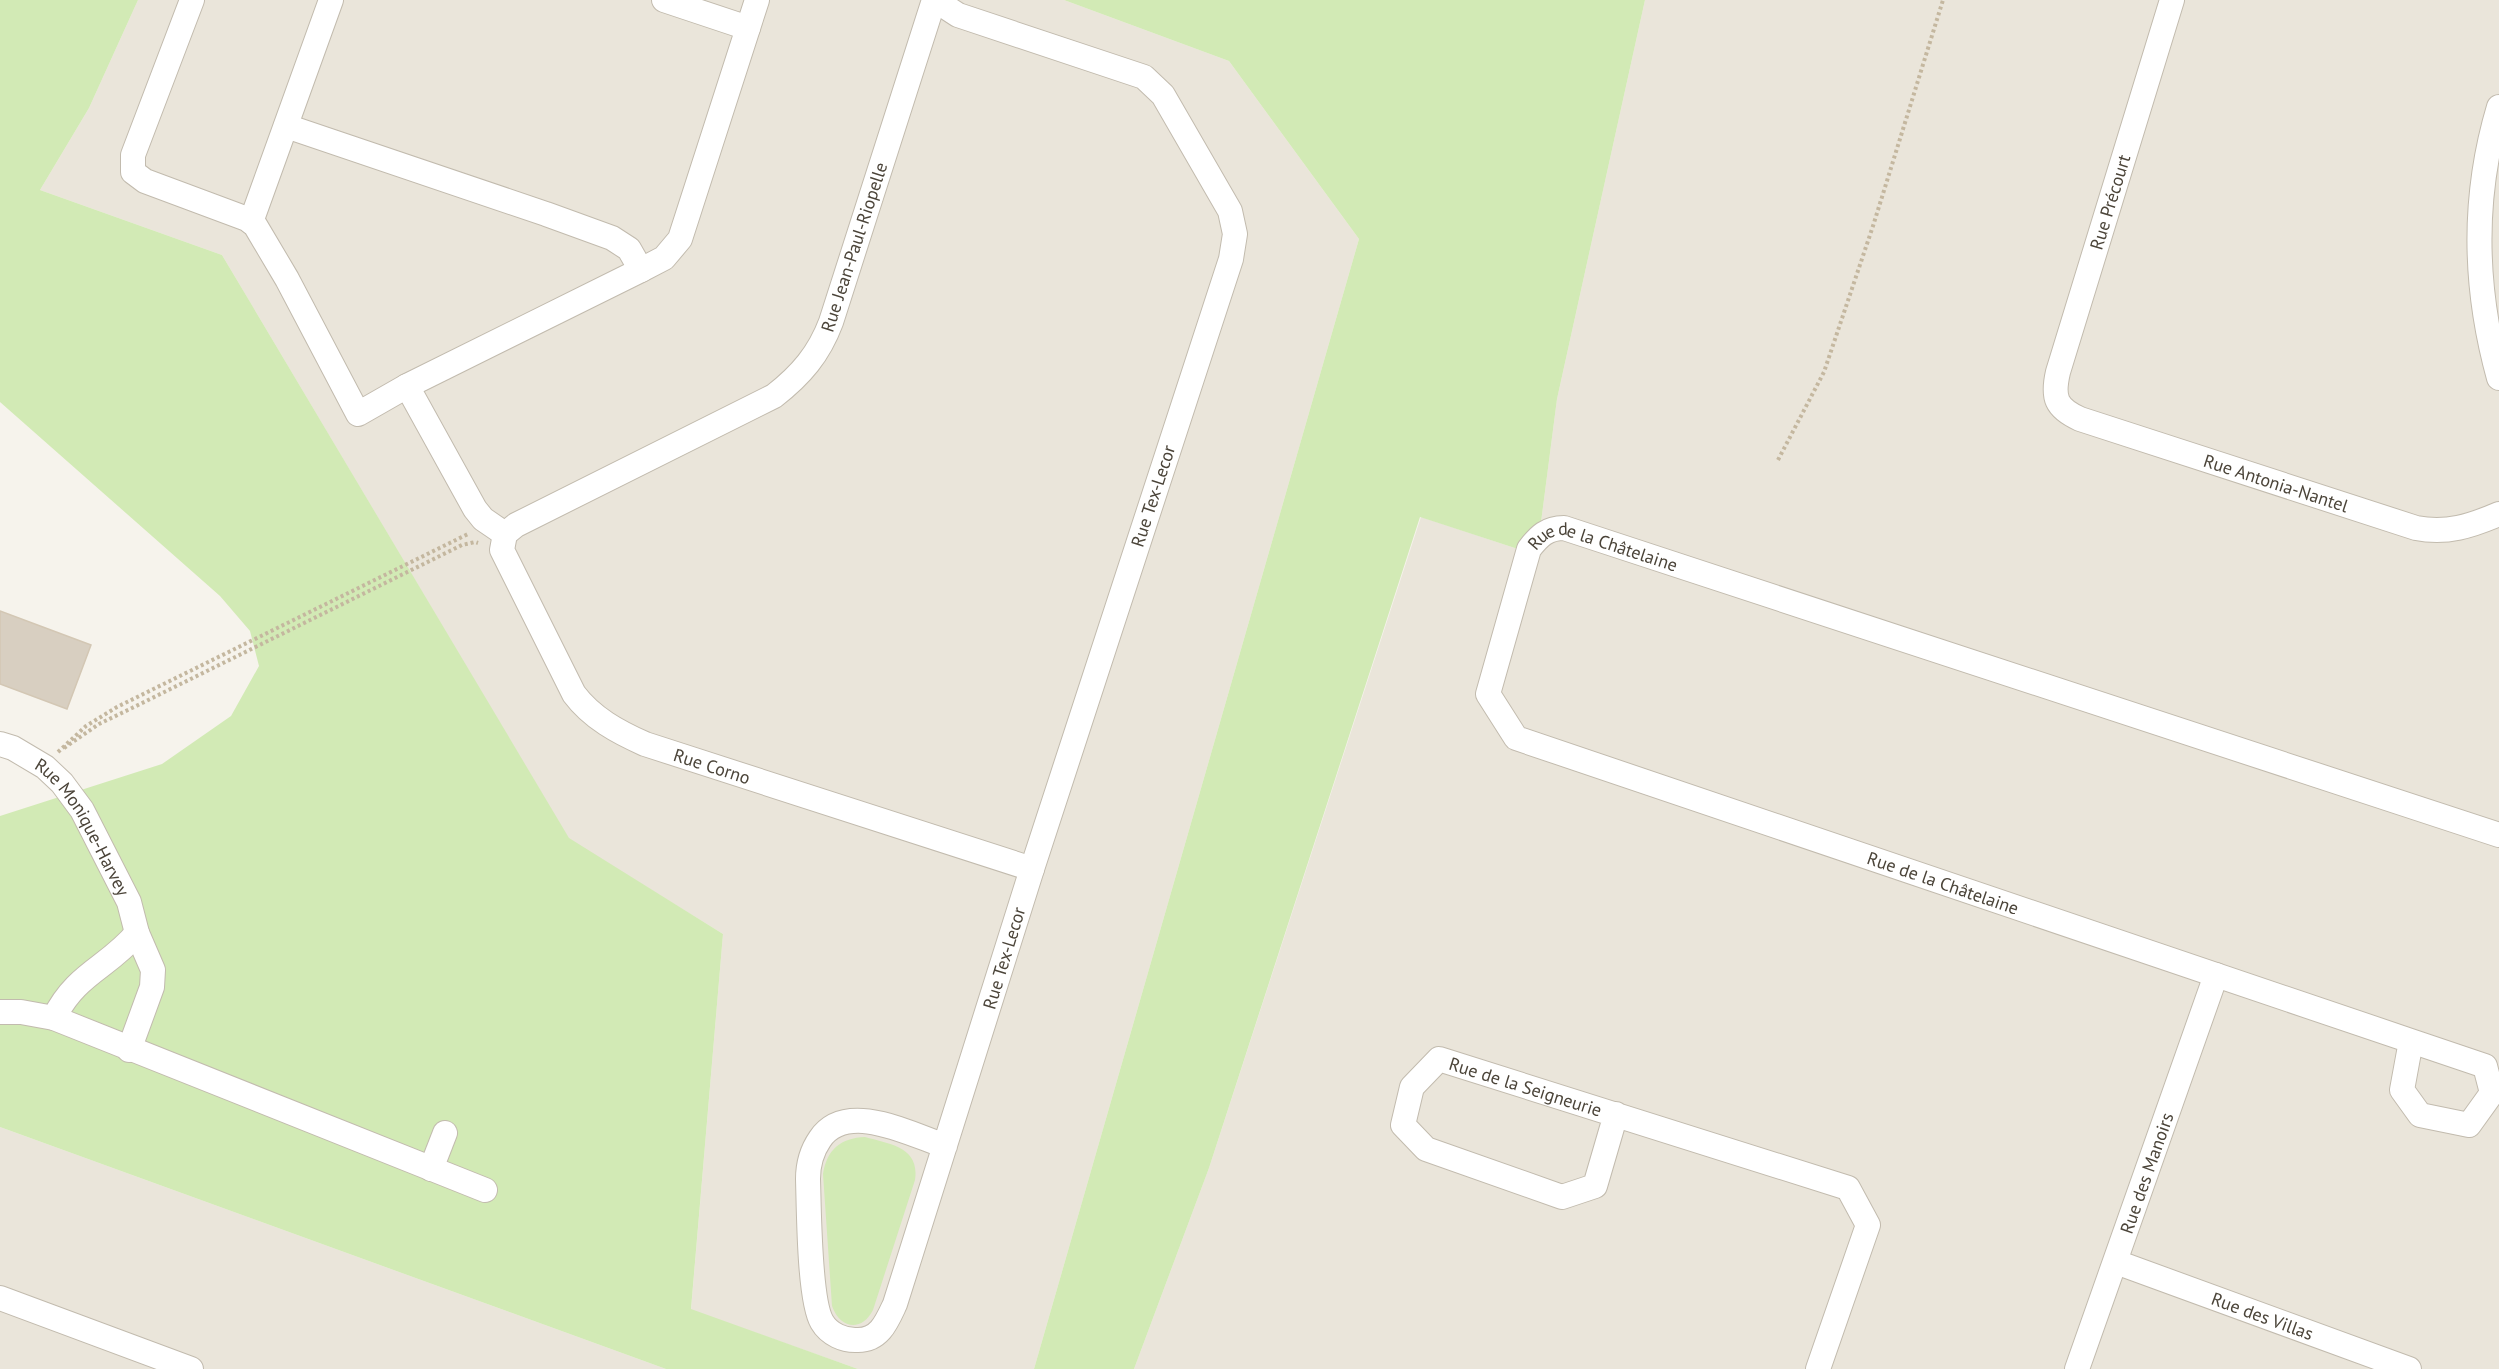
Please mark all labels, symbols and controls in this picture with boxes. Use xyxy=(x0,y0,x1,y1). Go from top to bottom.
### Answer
street label: Rue Précourt xyxy=(2085,152,2135,252)
street label: Rue Jean-Paul-Riopelle xyxy=(816,159,892,335)
street label: Rue Tex-Lecor xyxy=(1126,442,1180,550)
street label: Rue Antonia-Nantel xyxy=(2201,448,2352,517)
street label: Rue de la Châtelaine xyxy=(1522,516,1681,576)
street label: Rue Corno xyxy=(671,743,753,789)
street label: Rue Monique-Harvey xyxy=(31,752,136,900)
street label: Rue de la Châtelaine xyxy=(1864,846,2022,920)
street label: Rue Tex-Lecor xyxy=(978,904,1030,1012)
street label: Rue de la Seigneurie xyxy=(1446,1051,1605,1121)
street label: Rue des Manoirs xyxy=(2114,1109,2178,1236)
street label: Rue des Villas xyxy=(2208,1286,2317,1345)

